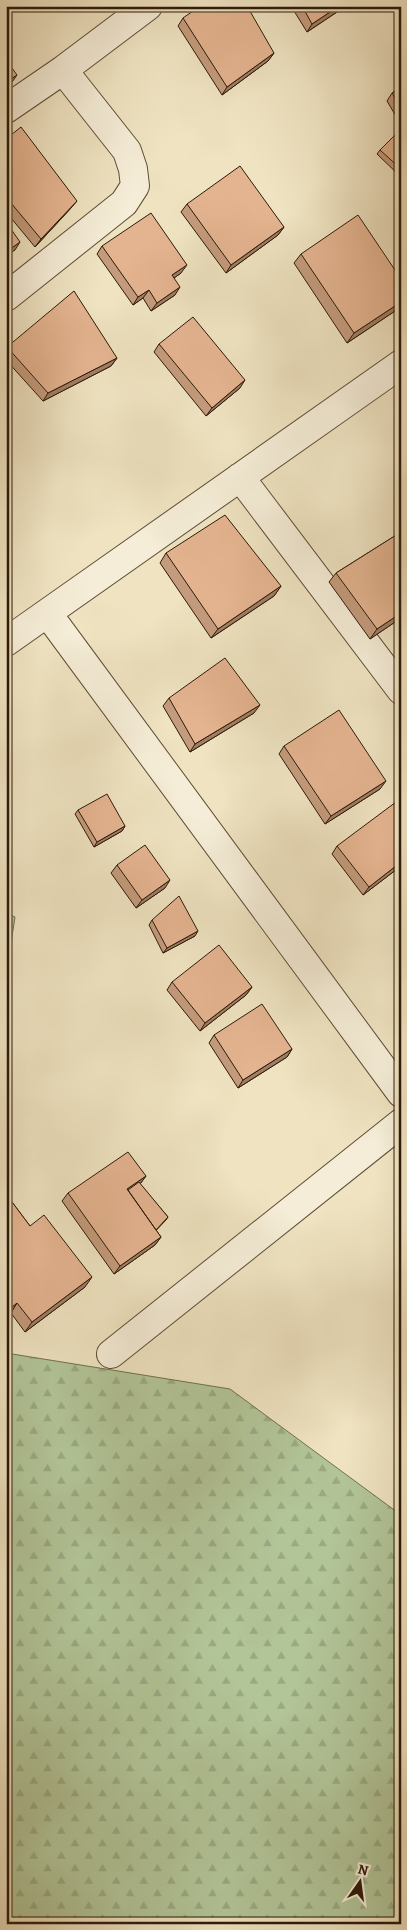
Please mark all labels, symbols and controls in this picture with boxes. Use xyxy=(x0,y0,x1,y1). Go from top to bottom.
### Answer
north arrow xyxy=(334,1858,384,1908)
text: N xyxy=(356,1859,370,1880)

